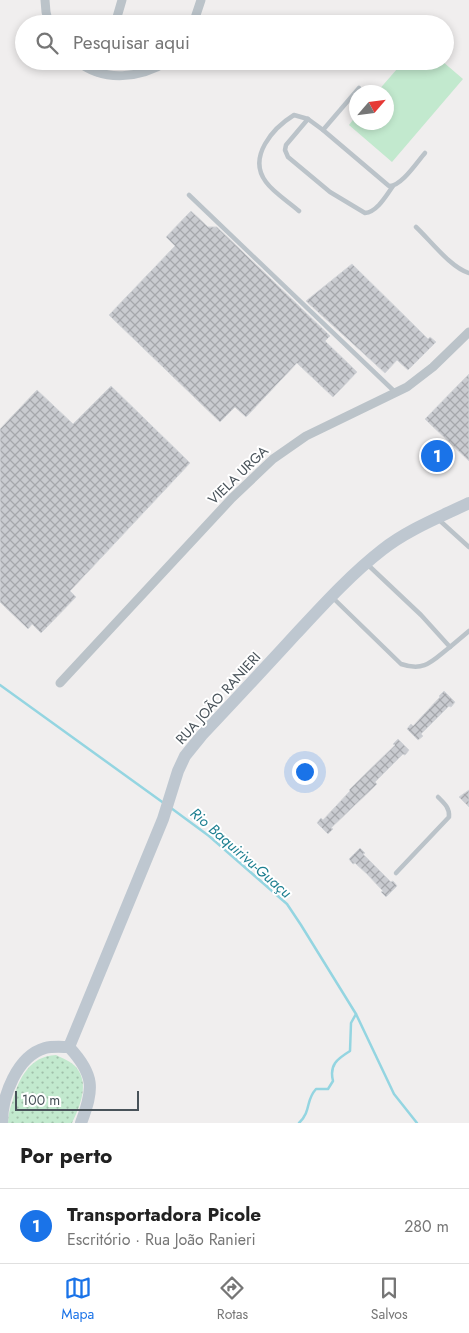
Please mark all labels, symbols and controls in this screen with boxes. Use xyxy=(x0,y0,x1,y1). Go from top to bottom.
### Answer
search box xyxy=(15,15,454,70)
icon: search xyxy=(33,29,61,57)
text: Pesquisar aqui xyxy=(73,29,190,56)
north arrow xyxy=(349,85,394,130)
pin: 1 xyxy=(421,437,453,475)
street label: VIELA URGA xyxy=(203,441,273,509)
street label: RUA JOÃO RANIERI xyxy=(171,647,265,749)
your location xyxy=(292,759,318,785)
water label: Rio Baquirivu-Guaçu xyxy=(185,803,297,904)
scale bar xyxy=(15,1088,139,1111)
text: 100 m xyxy=(22,1090,60,1110)
text: Por perto xyxy=(20,1141,112,1171)
text: Transportadora Picole xyxy=(67,1201,261,1228)
text: 1 xyxy=(32,1215,40,1238)
text: 280 m xyxy=(404,1215,449,1238)
text: Escritório · Rua João Ranieri xyxy=(67,1228,256,1251)
tab: Mapa xyxy=(61,1274,94,1324)
tab: Rotas xyxy=(217,1274,248,1324)
tab: Salvos xyxy=(371,1274,408,1324)

